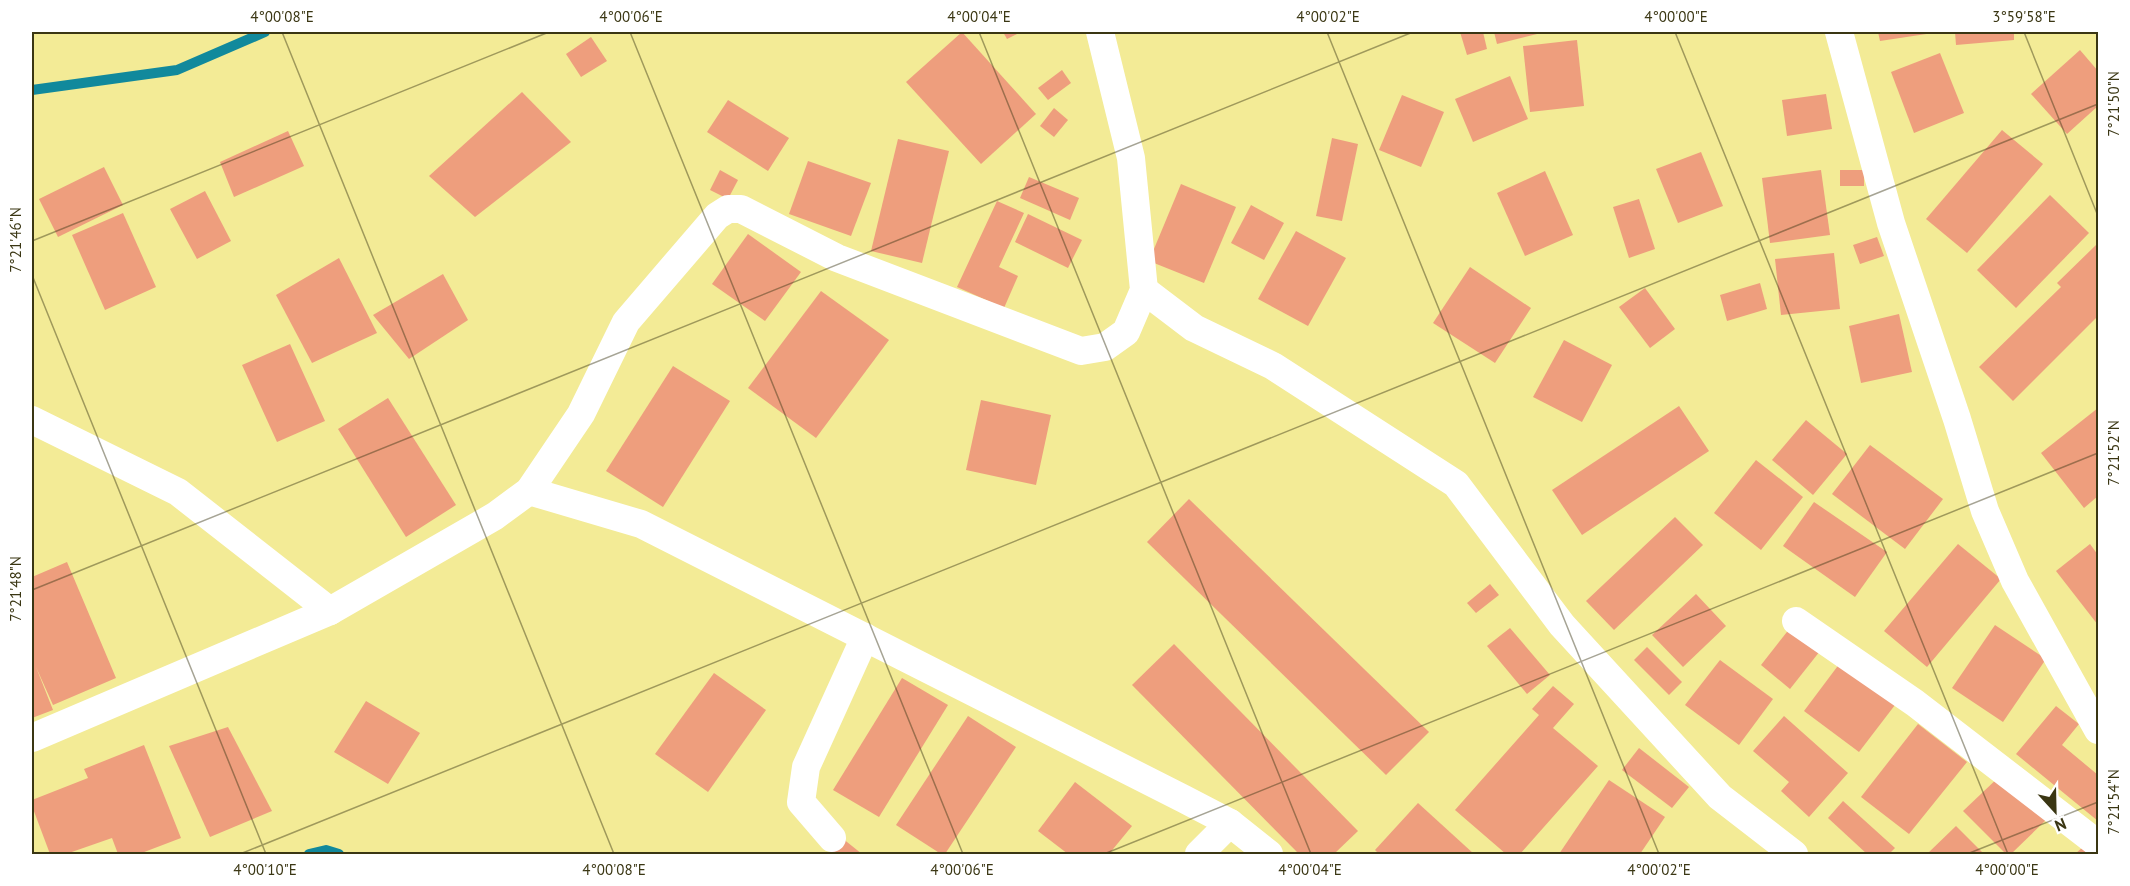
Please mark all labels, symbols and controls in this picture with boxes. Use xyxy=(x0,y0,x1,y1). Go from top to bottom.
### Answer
text: 4°00'08"E xyxy=(250,7,314,26)
text: 4°00'06"E xyxy=(599,7,663,26)
text: 4°00'04"E xyxy=(947,7,1011,26)
text: 4°00'02"E xyxy=(1296,7,1360,26)
text: 4°00'00"E xyxy=(1644,7,1708,26)
text: 3°59'58"E xyxy=(1992,7,2056,26)
text: 7°21'50"N xyxy=(2104,71,2123,137)
text: 7°21'46"N xyxy=(6,207,25,273)
text: 7°21'52"N xyxy=(2104,420,2123,486)
text: 7°21'48"N xyxy=(6,556,25,622)
text: 7°21'54"N xyxy=(2104,769,2123,835)
north arrow xyxy=(2025,781,2085,841)
text: N xyxy=(2052,814,2069,836)
text: 4°00'10"E xyxy=(233,860,297,879)
text: 4°00'08"E xyxy=(582,860,646,879)
text: 4°00'06"E xyxy=(930,860,994,879)
text: 4°00'04"E xyxy=(1278,860,1342,879)
text: 4°00'02"E xyxy=(1627,860,1691,879)
text: 4°00'00"E xyxy=(1975,860,2039,879)

